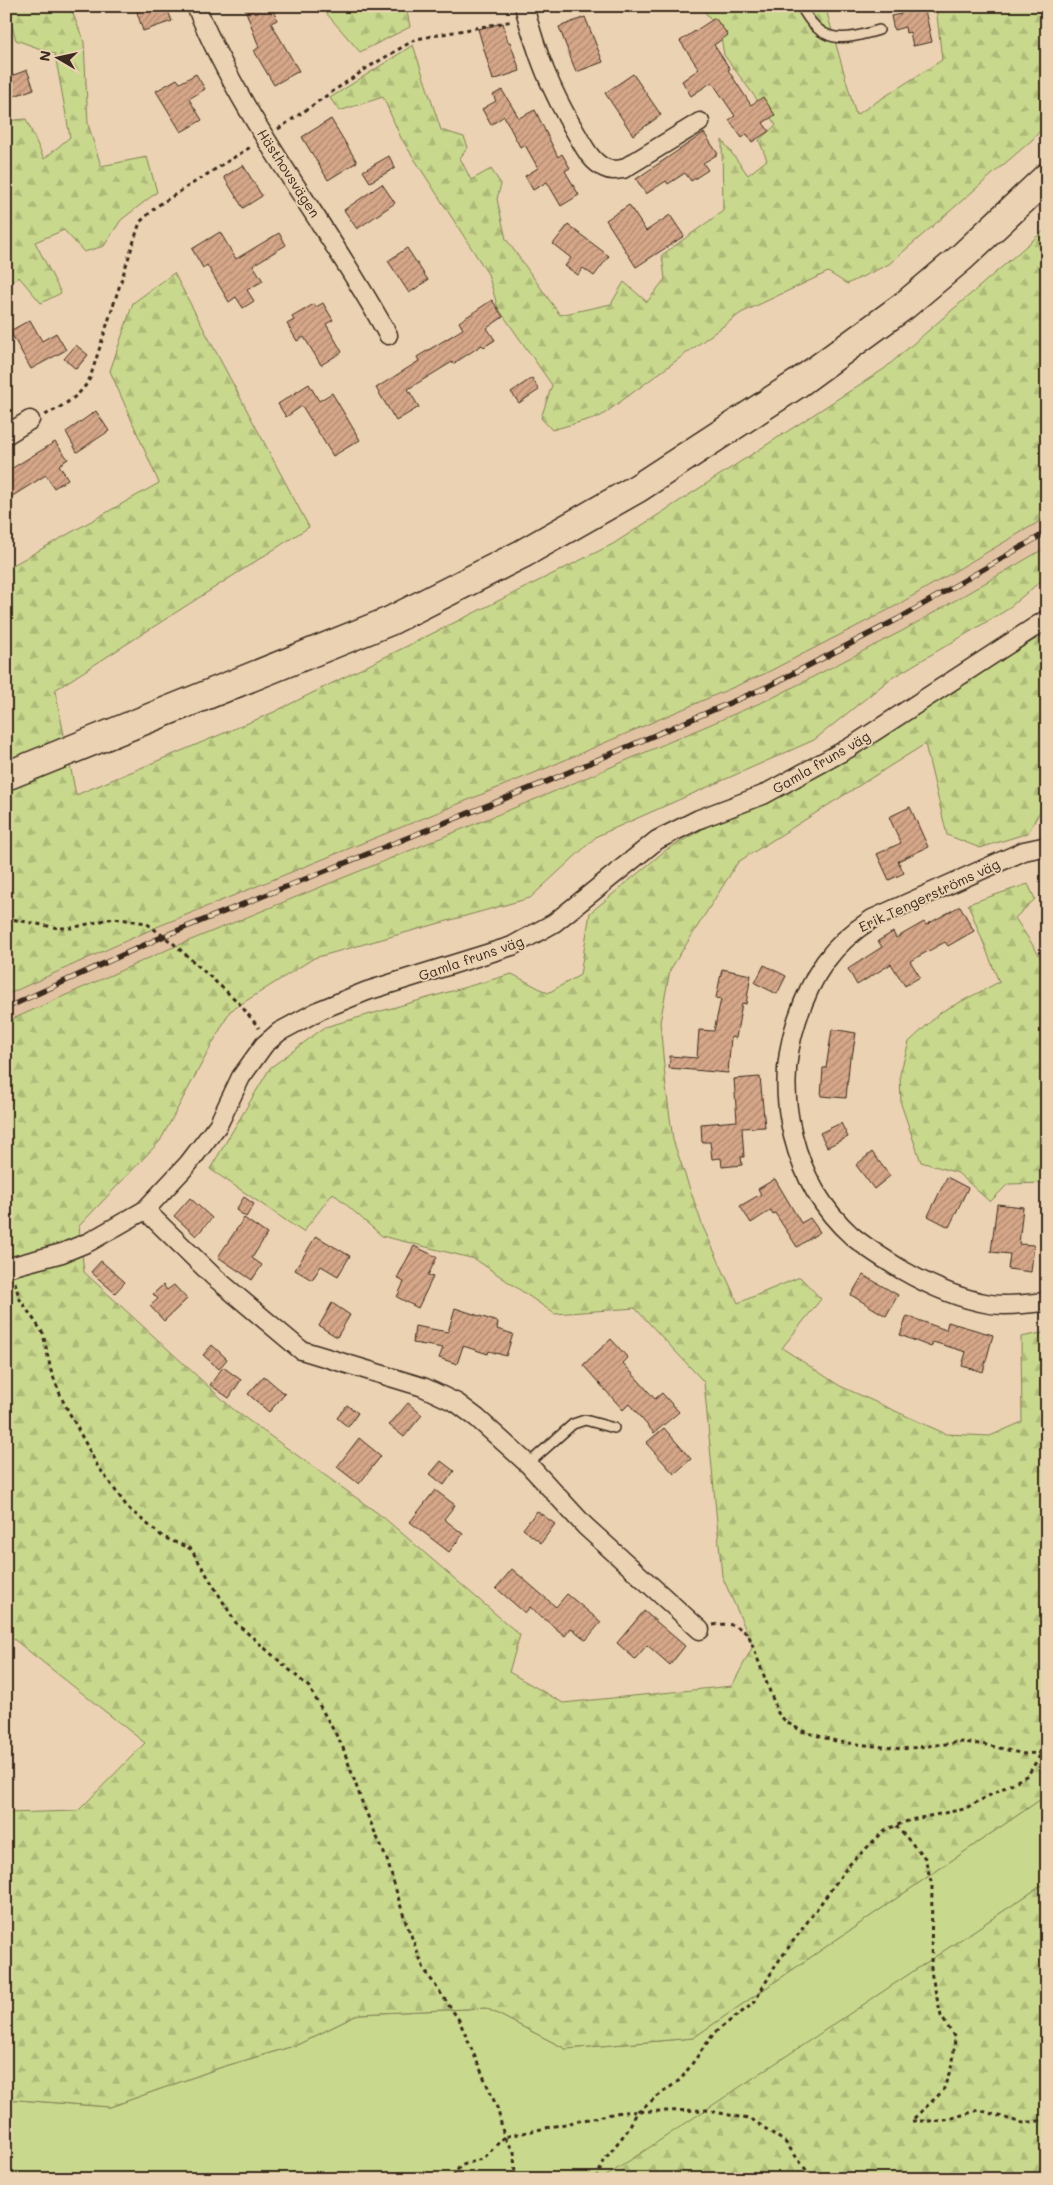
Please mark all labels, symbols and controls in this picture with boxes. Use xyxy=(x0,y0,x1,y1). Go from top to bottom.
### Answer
north arrow xyxy=(32,32,82,82)
text: N xyxy=(34,49,55,63)
street label: Hästhovsvägen xyxy=(253,125,325,221)
street label: Gamla fruns väg xyxy=(769,726,873,798)
street label: Erik Tengerströms väg xyxy=(855,854,1003,936)
street label: Gamla fruns väg xyxy=(416,931,526,985)

